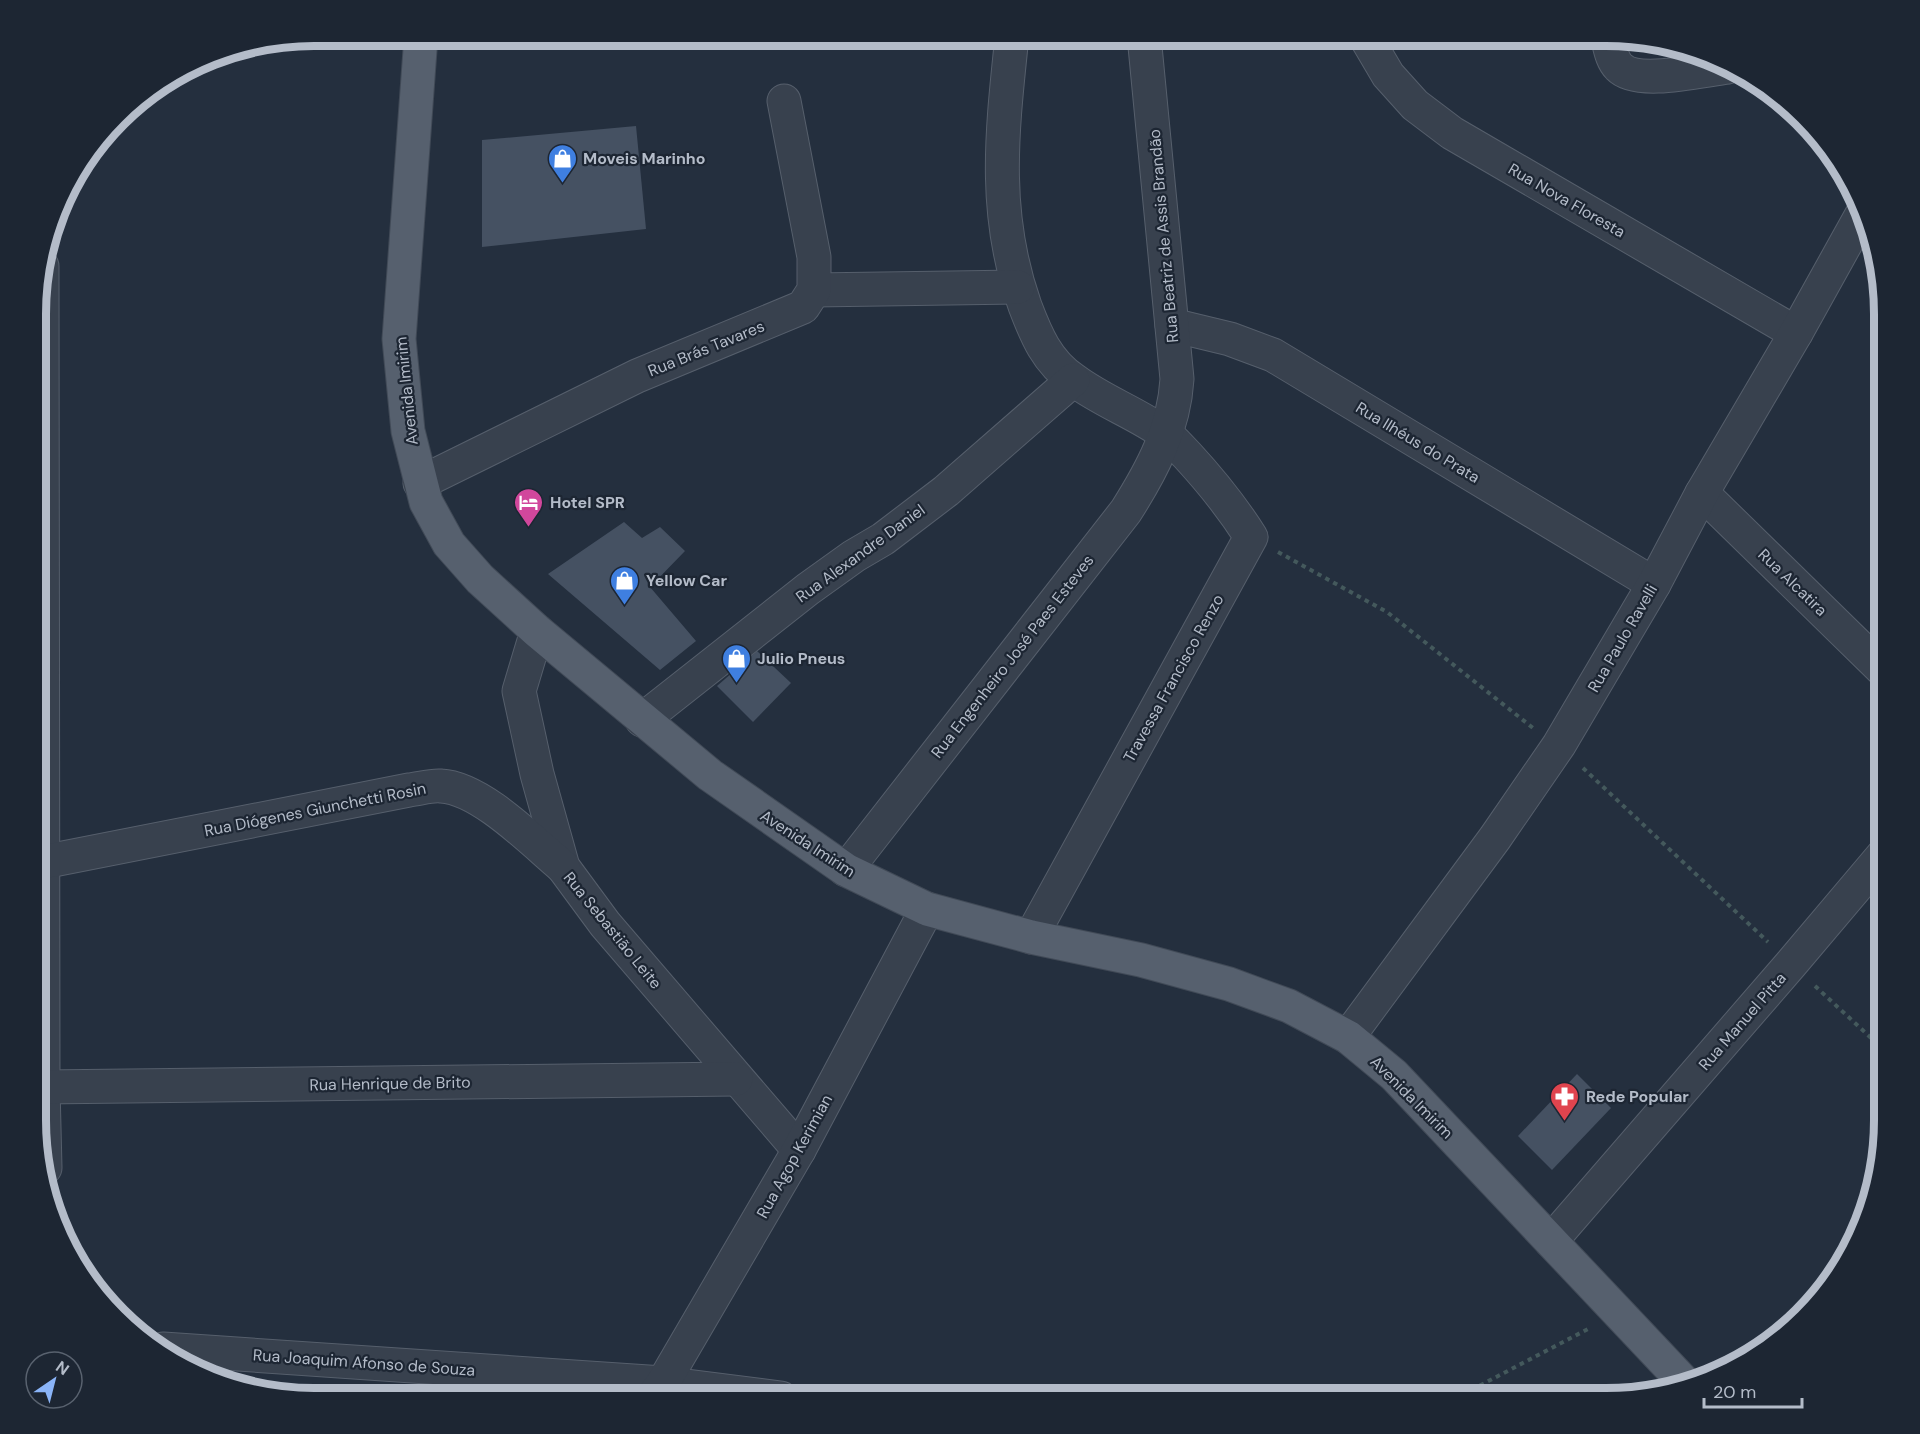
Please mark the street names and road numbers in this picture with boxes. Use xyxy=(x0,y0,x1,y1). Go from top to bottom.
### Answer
street label: Rua Beatriz de Assis Brandão xyxy=(1144,128,1183,344)
street label: Rua Nova Floresta xyxy=(1504,158,1629,242)
street label: Rua Brás Tavares xyxy=(645,316,768,381)
street label: Avenida Imirim xyxy=(390,336,423,446)
street label: Rua Ilhéus do Prata xyxy=(1352,397,1484,488)
street label: Rua Alexandre Daniel xyxy=(792,499,929,607)
street label: Rua Alcatira xyxy=(1754,544,1832,621)
street label: Rua Engenheiro José Paes Esteves xyxy=(926,550,1098,762)
street label: Rua Paulo Ravelli xyxy=(1583,580,1662,696)
street label: Travessa Francisco Renzo xyxy=(1118,591,1228,766)
street label: Rua Diógenes Giunchetti Rosin xyxy=(202,778,428,841)
street label: Avenida Imirim xyxy=(756,805,859,882)
street label: Rua Sebastião Leite xyxy=(559,867,666,993)
street label: Rua Manuel Pitta xyxy=(1694,968,1791,1075)
street label: Avenida Imirim xyxy=(1366,1051,1458,1143)
street label: Rua Henrique de Brito xyxy=(309,1072,471,1095)
street label: Rua Agop Kerimian xyxy=(752,1091,837,1222)
street label: Rua Joaquim Afonso de Souza xyxy=(252,1344,476,1381)

